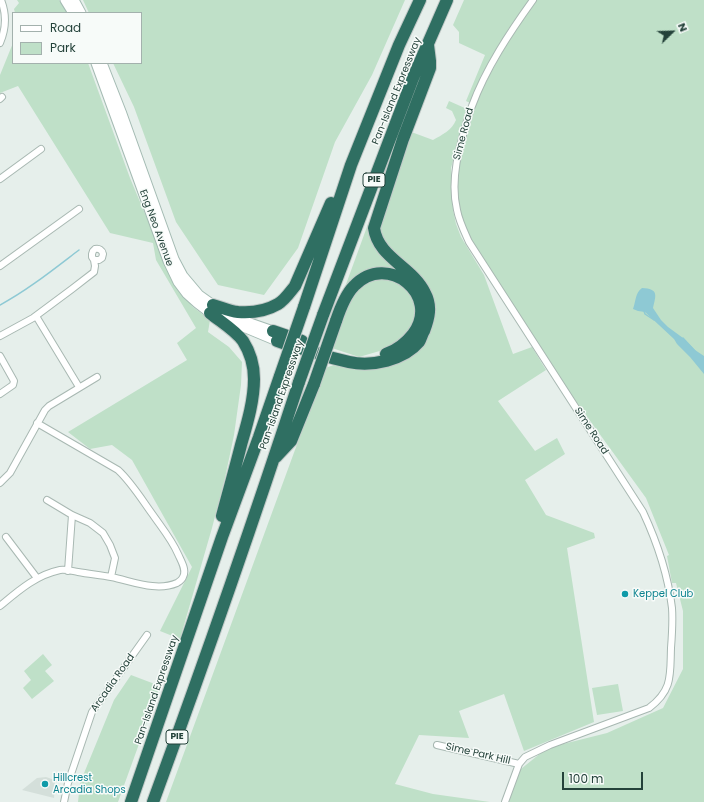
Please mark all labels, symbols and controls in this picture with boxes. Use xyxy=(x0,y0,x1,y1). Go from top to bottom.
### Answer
legend xyxy=(12,12,142,64)
north arrow xyxy=(652,12,692,52)
text: Road xyxy=(50,19,81,36)
text: N xyxy=(674,20,692,34)
street label: Pan-Island Expressway xyxy=(370,36,424,146)
text: Park xyxy=(50,39,76,56)
street label: Sime Road xyxy=(451,107,477,161)
road number: PIE xyxy=(363,173,385,187)
street label: Eng Neo Avenue xyxy=(137,188,175,268)
street label: Pan-Island Expressway xyxy=(258,339,306,451)
street label: Sime Road xyxy=(571,405,611,457)
place label: Keppel Club xyxy=(633,588,693,600)
marker: Keppel Club xyxy=(620,589,630,599)
street label: Pan-Island Expressway xyxy=(133,634,181,746)
street label: Arcadia Road xyxy=(89,652,137,714)
road number: PIE xyxy=(166,730,188,744)
street label: Sime Park Hill xyxy=(445,741,511,767)
scale bar xyxy=(564,764,645,790)
text: 100 m xyxy=(569,770,603,787)
place label: Hillcrest Arcadia Shops xyxy=(53,772,126,796)
marker: Hillcrest Arcadia Shops xyxy=(40,779,50,789)

